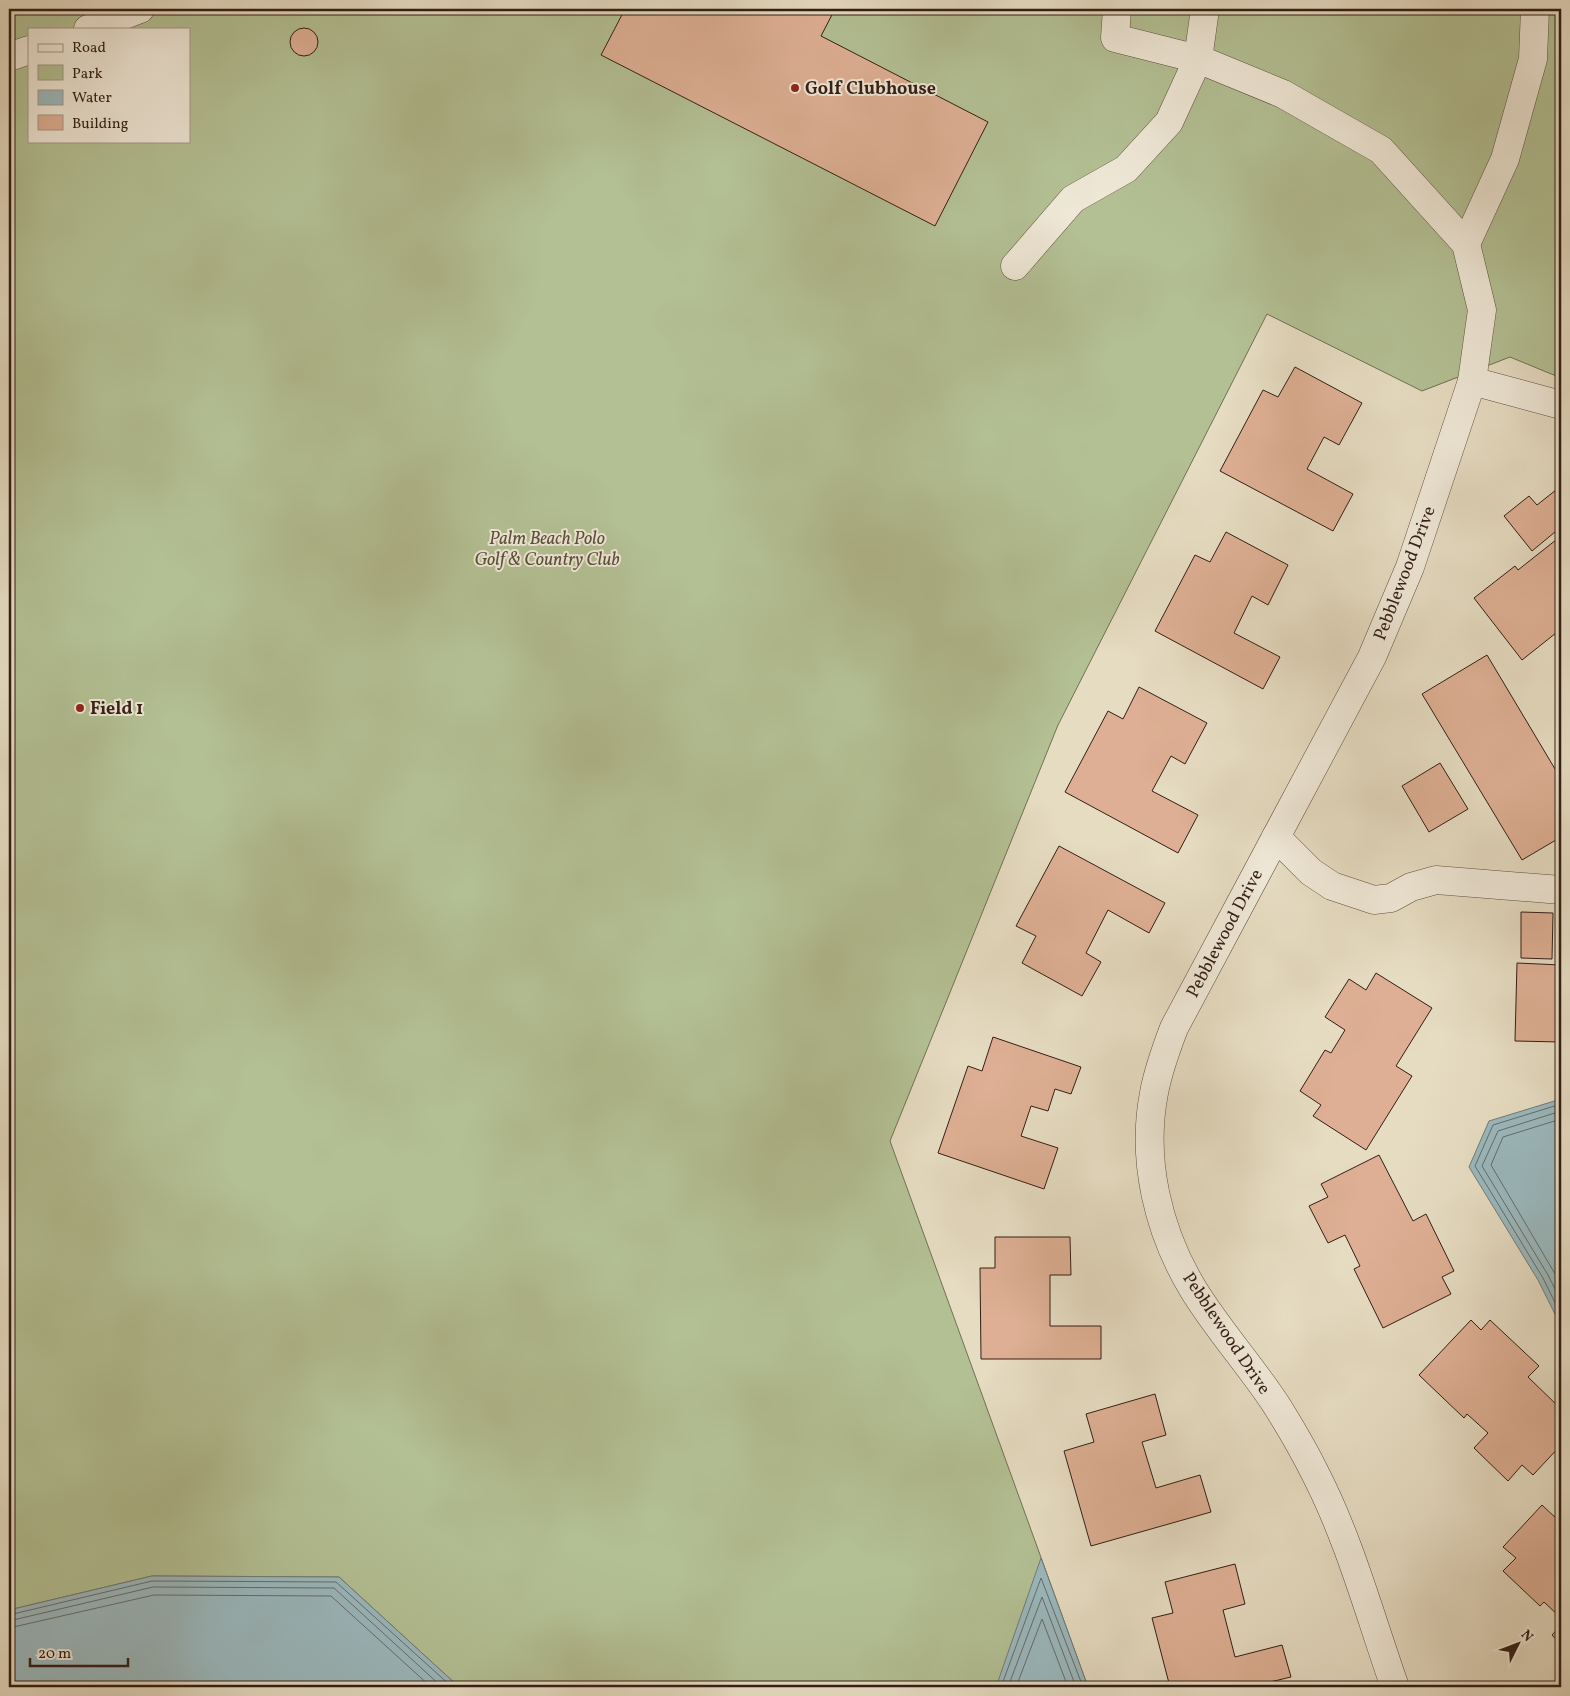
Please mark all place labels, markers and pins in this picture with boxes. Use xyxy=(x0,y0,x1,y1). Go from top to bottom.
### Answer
place label: Golf Clubhouse xyxy=(805,77,936,102)
marker: Golf Clubhouse xyxy=(789,82,801,94)
place label: Field 1 xyxy=(90,697,143,722)
marker: Field 1 xyxy=(74,702,86,714)

